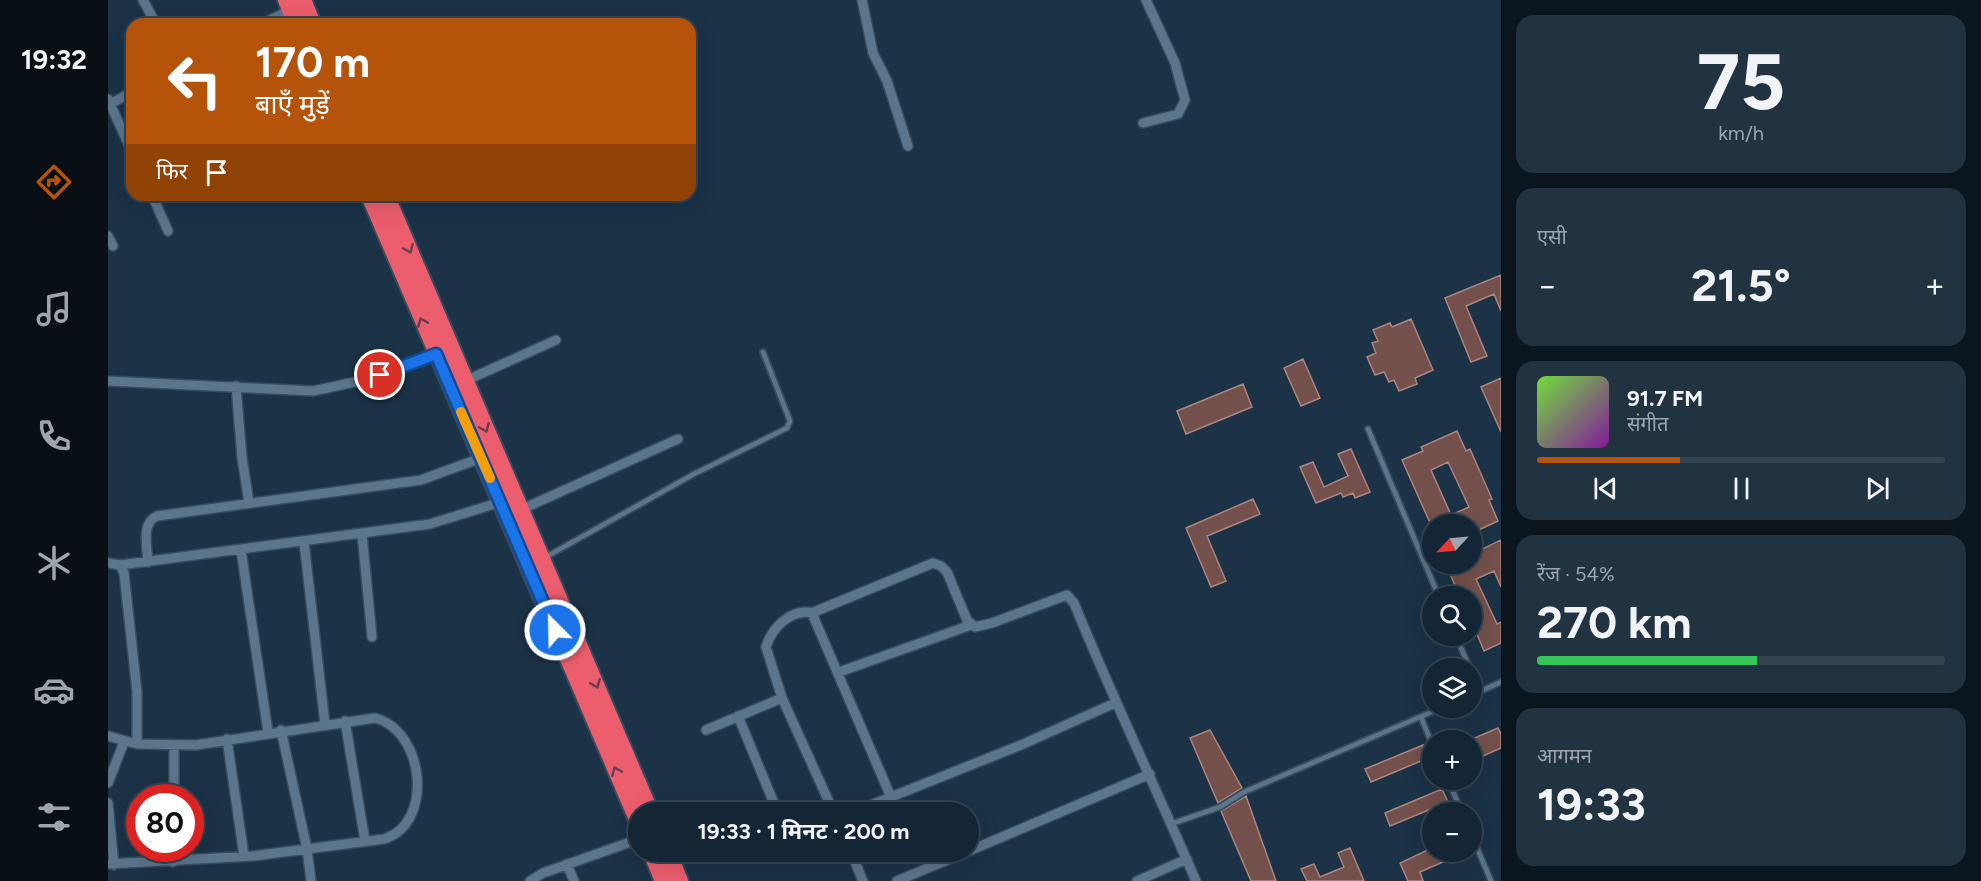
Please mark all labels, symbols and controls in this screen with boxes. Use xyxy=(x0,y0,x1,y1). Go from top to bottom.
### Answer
text: 75 xyxy=(1697,35,1785,129)
text: 170 m xyxy=(255,37,370,88)
icon: left xyxy=(156,42,234,120)
text: 19:32 xyxy=(21,43,87,76)
text: बाएँ मुड़ें xyxy=(255,88,330,121)
text: km/h xyxy=(1718,121,1764,145)
icon: arrive xyxy=(200,156,233,189)
text: फिर xyxy=(156,158,188,185)
icon: directions xyxy=(33,161,75,203)
text: एसी xyxy=(1537,225,1567,249)
one-way arrow xyxy=(402,242,414,253)
text: 21.5° xyxy=(1691,258,1791,312)
text: − xyxy=(1537,266,1558,305)
text: + xyxy=(1924,266,1945,305)
icon: music xyxy=(33,288,75,330)
one-way arrow xyxy=(418,317,430,328)
pin xyxy=(354,349,405,400)
icon: arrive xyxy=(363,358,396,391)
text: 91.7 FM xyxy=(1627,385,1703,412)
text: संगीत xyxy=(1627,412,1668,436)
icon: phone xyxy=(33,415,75,457)
one-way arrow xyxy=(478,422,490,433)
icon: previous xyxy=(1589,472,1622,505)
icon: pause xyxy=(1725,472,1758,505)
icon: next xyxy=(1861,472,1894,505)
north arrow xyxy=(1422,514,1482,574)
map controls xyxy=(1422,514,1482,862)
icon: climate xyxy=(33,542,75,584)
text: रेंज · 54% xyxy=(1537,562,1615,586)
button: search xyxy=(1422,586,1482,646)
text: 270 km xyxy=(1537,595,1691,649)
position arrow xyxy=(523,598,587,662)
button: layers xyxy=(1422,658,1482,718)
icon: car xyxy=(33,669,75,711)
one-way arrow xyxy=(589,678,601,689)
button: + xyxy=(1422,730,1482,790)
text: आगमन xyxy=(1537,744,1592,768)
one-way arrow xyxy=(611,766,623,777)
text: 19:33 xyxy=(1537,777,1646,831)
speed limit sign: 80 xyxy=(126,784,204,862)
icon: filters xyxy=(33,796,75,838)
button: − xyxy=(1422,802,1482,862)
text: 19:33 · 1 मिनट · 200 m xyxy=(698,818,909,845)

